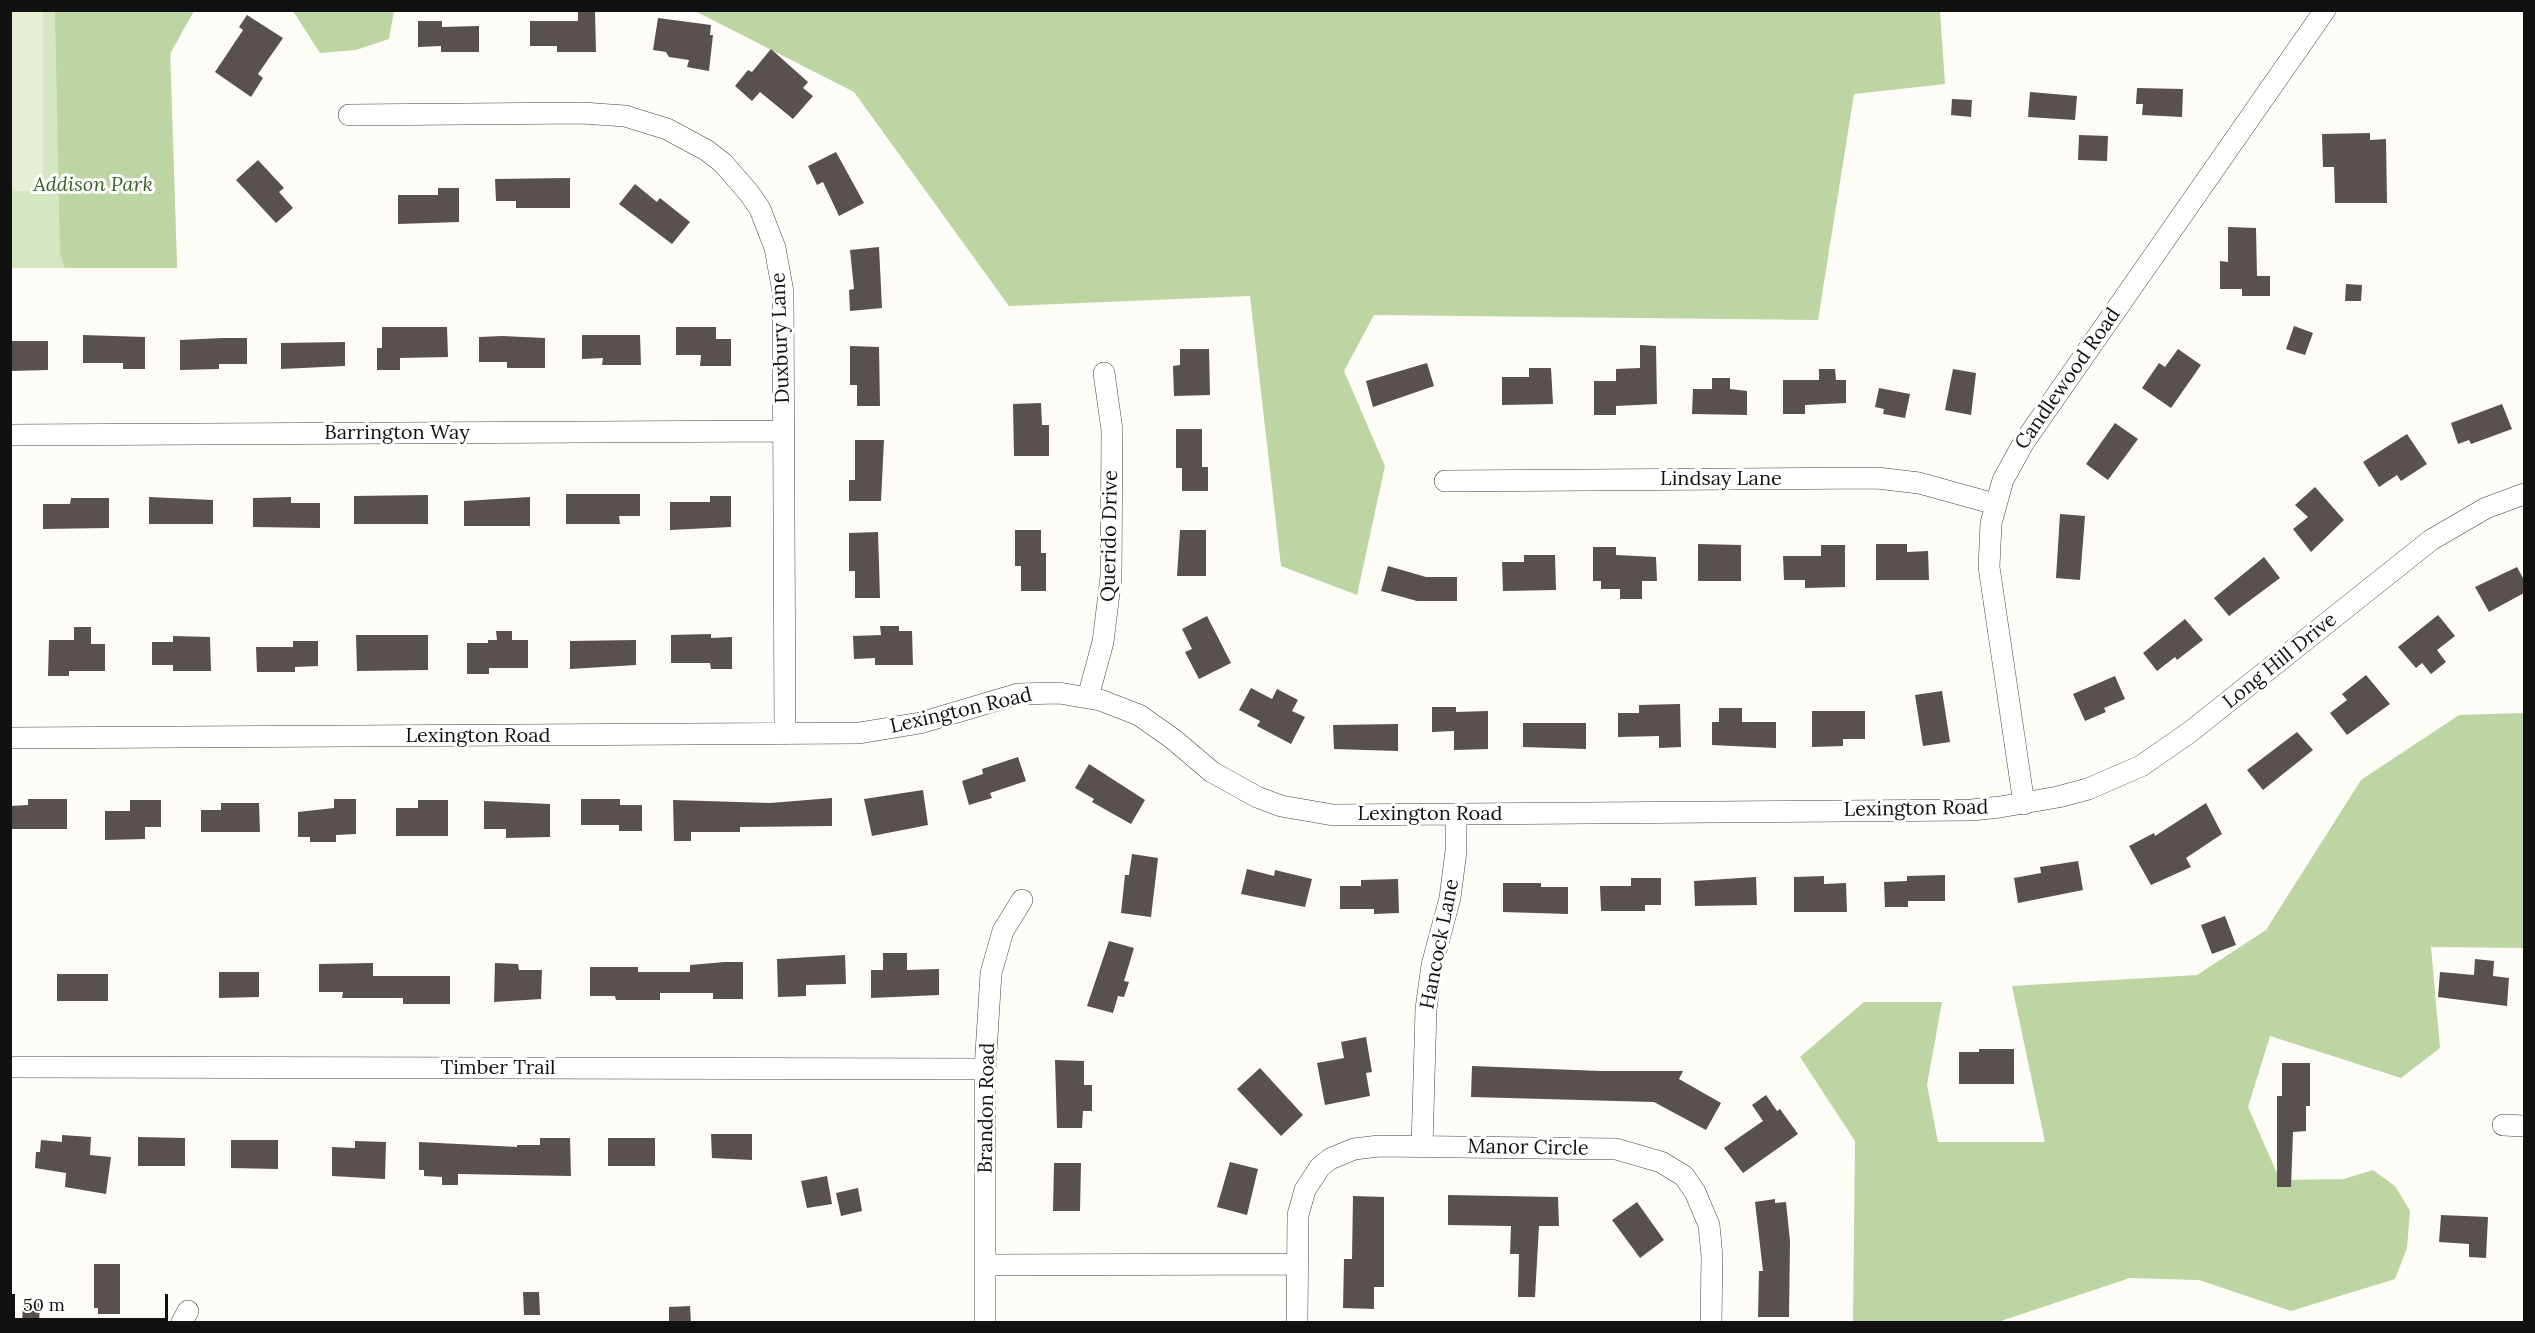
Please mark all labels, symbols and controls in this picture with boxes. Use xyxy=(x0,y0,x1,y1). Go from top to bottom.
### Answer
park label: Addison Park xyxy=(33,173,153,197)
street label: Duxbury Lane xyxy=(767,272,795,404)
street label: Candlewood Road xyxy=(2010,304,2126,454)
street label: Barrington Way xyxy=(324,421,470,445)
street label: Lindsay Lane xyxy=(1660,467,1782,491)
street label: Querido Drive xyxy=(1097,470,1123,602)
street label: Long Hill Drive xyxy=(2218,608,2342,714)
street label: Lexington Road xyxy=(888,683,1034,739)
street label: Lexington Road xyxy=(406,724,550,748)
street label: Lexington Road xyxy=(1843,796,1989,822)
street label: Lexington Road xyxy=(1358,802,1502,826)
street label: Hancock Lane xyxy=(1416,877,1464,1011)
street label: Brandon Road xyxy=(974,1042,1000,1174)
street label: Timber Trail xyxy=(440,1056,556,1080)
street label: Manor Circle xyxy=(1467,1135,1589,1161)
scale bar xyxy=(15,1282,171,1320)
text: 50 m xyxy=(23,1293,65,1316)

